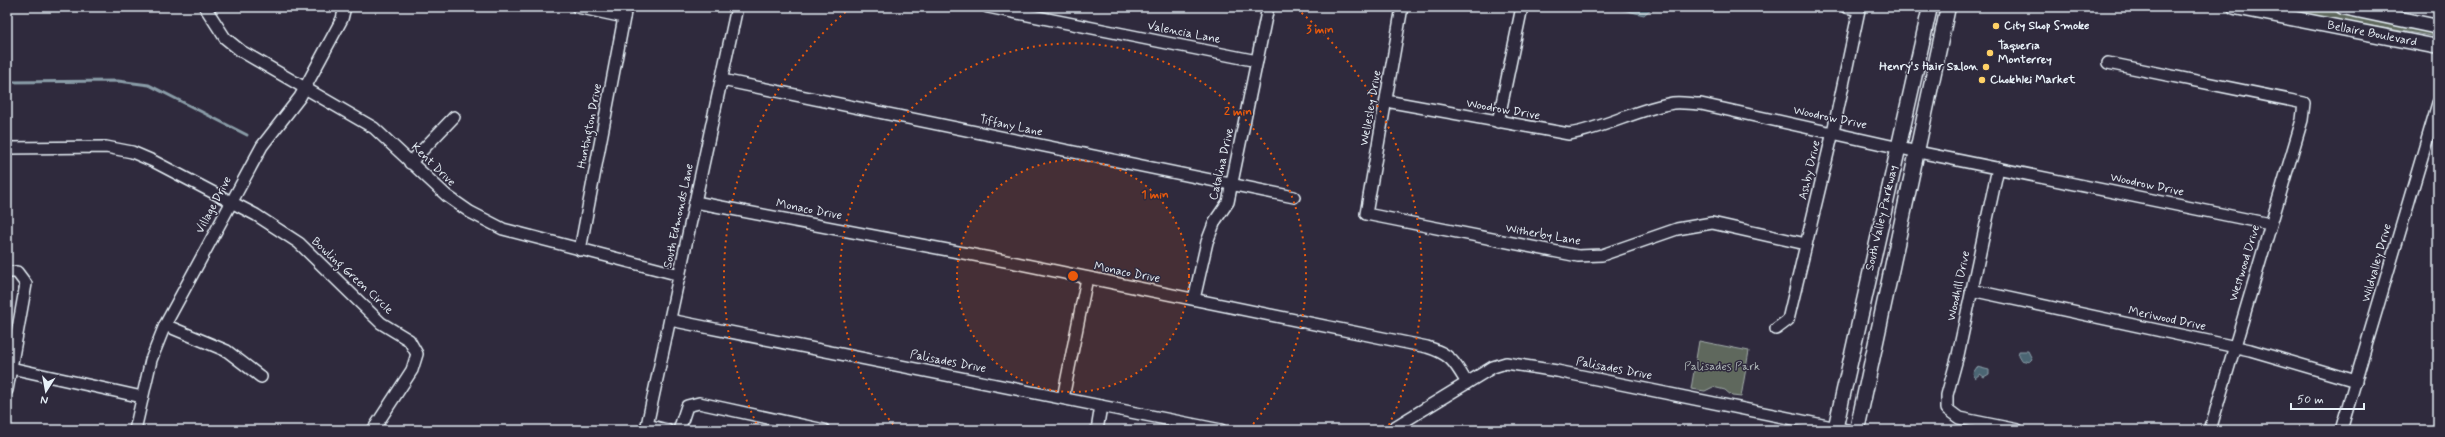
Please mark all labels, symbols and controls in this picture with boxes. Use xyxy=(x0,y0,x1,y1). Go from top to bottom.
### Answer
street label: Bellaire Boulevard xyxy=(2326,17,2418,51)
street label: Valencia Lane xyxy=(1146,18,1222,48)
place label: City Shop Smoke xyxy=(2004,18,2090,34)
marker: City Shop Smoke xyxy=(1991,21,2001,31)
text: 3 min xyxy=(1306,22,1334,38)
place label: Taqueria Monterrey xyxy=(1998,38,2052,68)
marker: Taqueria Monterrey xyxy=(1985,48,1995,58)
place label: Henry's Hair Salon xyxy=(1879,59,1979,75)
marker: Henry's Hair Salon xyxy=(1981,62,1991,72)
street label: Wellesley Drive xyxy=(1356,69,1386,147)
place label: Chokhlei Market xyxy=(1990,72,2076,88)
marker: Chokhlei Market xyxy=(1977,75,1987,85)
street label: Huntington Drive xyxy=(574,82,607,170)
street label: Woodrow Drive xyxy=(1465,96,1541,124)
street label: Woodrow Drive xyxy=(1792,102,1868,134)
text: 2 min xyxy=(1224,104,1252,120)
street label: Tiffany Lane xyxy=(978,112,1044,140)
street label: Catalina Drive xyxy=(1206,126,1238,202)
street label: Ashby Drive xyxy=(1795,139,1825,201)
street label: Kent Drive xyxy=(407,140,459,190)
street label: South Edmonds Lane xyxy=(660,162,698,270)
street label: South Valley Parkway xyxy=(1862,164,1902,272)
street label: Woodrow Drive xyxy=(2109,169,2185,201)
street label: Village Drive xyxy=(192,173,236,237)
text: 1 min xyxy=(1141,187,1169,203)
street label: Monaco Drive xyxy=(775,196,843,224)
street label: Witherby Lane xyxy=(1504,221,1582,249)
street label: Wildvalley Drive xyxy=(2358,222,2396,304)
street label: Westwood Drive xyxy=(2226,223,2264,303)
street label: Bowling Green Circle xyxy=(307,234,396,319)
street label: Woodhill Drive xyxy=(1944,249,1974,323)
street label: Monaco Drive xyxy=(1093,259,1161,287)
centre of rings xyxy=(1066,269,1080,283)
street label: Meriwood Drive xyxy=(2127,303,2207,335)
street label: Palisades Drive xyxy=(909,347,987,377)
street label: Palisades Drive xyxy=(1575,354,1653,384)
park label: Palisades Park xyxy=(1684,359,1760,375)
north arrow xyxy=(26,371,66,411)
scale bar xyxy=(2291,385,2364,411)
text: N xyxy=(39,392,49,407)
text: 50 m xyxy=(2297,392,2324,408)

